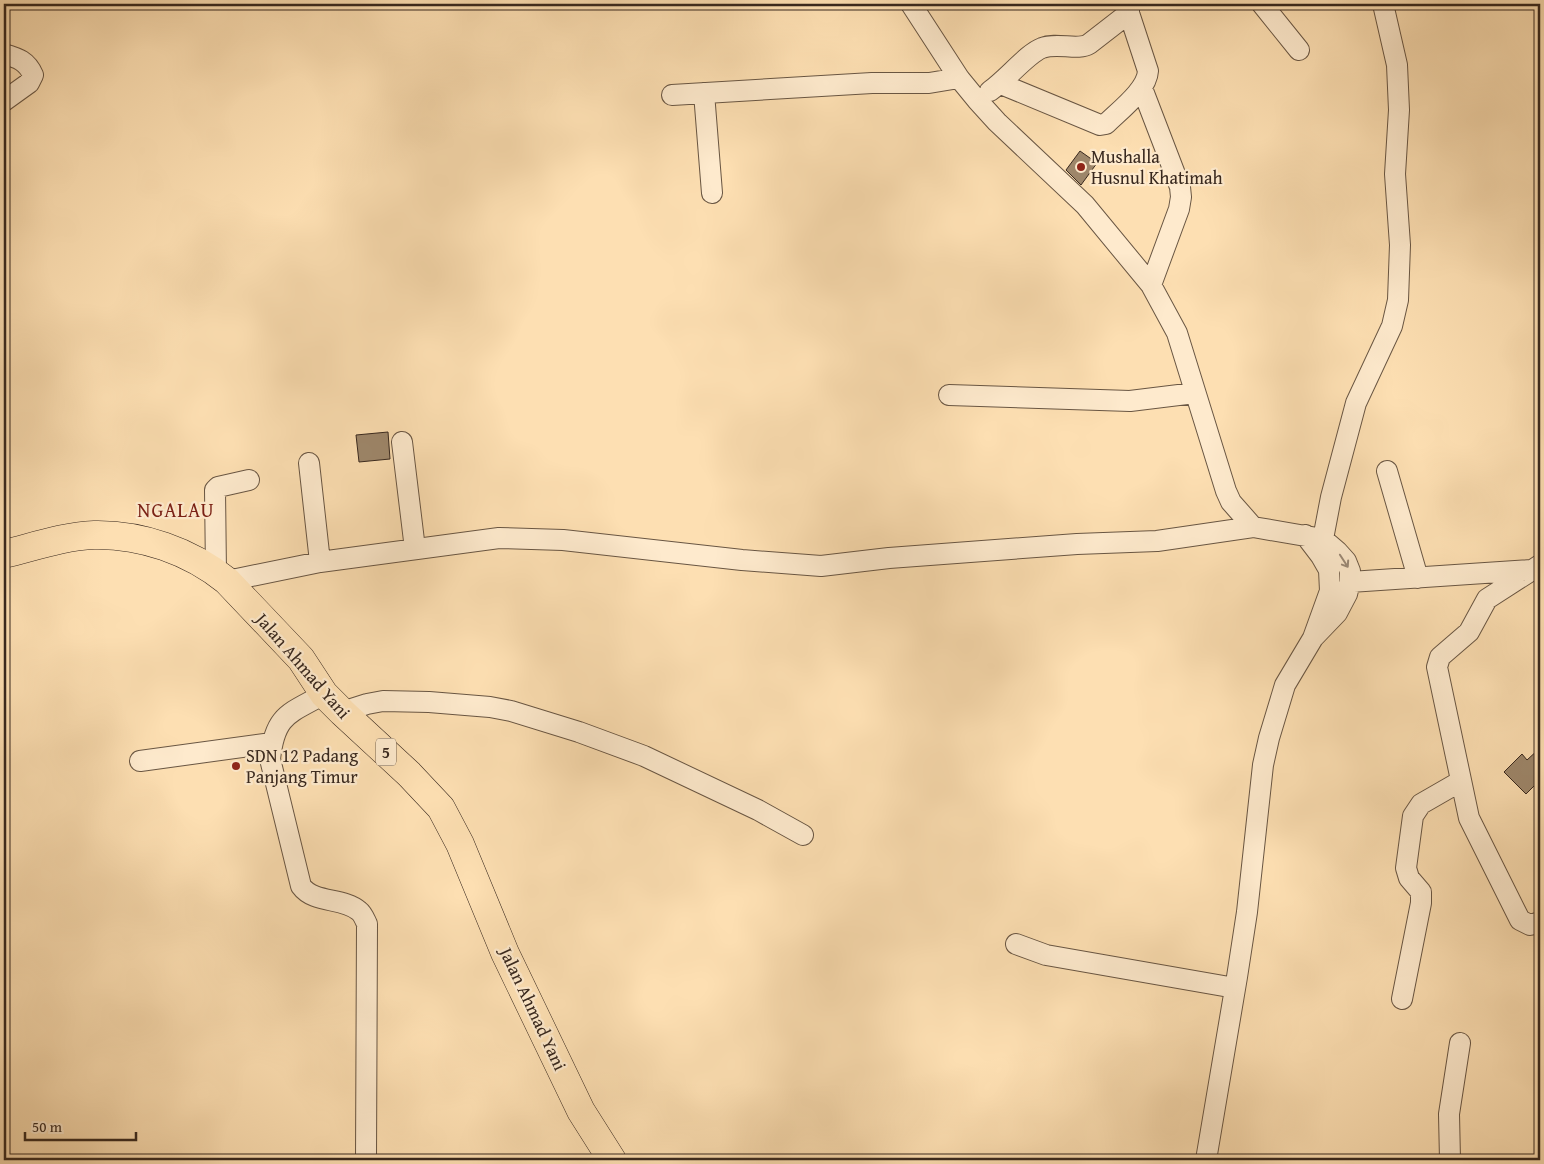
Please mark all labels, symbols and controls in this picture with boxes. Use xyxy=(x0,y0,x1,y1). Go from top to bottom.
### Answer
place label: Mushalla Husnul Khatimah xyxy=(1091,143,1223,191)
marker: Mushalla Husnul Khatimah xyxy=(1075,161,1087,173)
district label: NGALAU xyxy=(137,495,215,524)
one-way arrow xyxy=(1339,554,1349,568)
street label: Jalan Ahmad Yani xyxy=(248,605,357,725)
road number: 5 xyxy=(376,739,396,766)
place label: SDN 12 Padang Panjang Timur xyxy=(246,742,358,790)
marker: SDN 12 Padang Panjang Timur xyxy=(230,760,242,772)
street label: Jalan Ahmad Yani xyxy=(492,941,574,1075)
scale bar xyxy=(25,1109,136,1141)
text: 50 m xyxy=(32,1116,63,1137)

